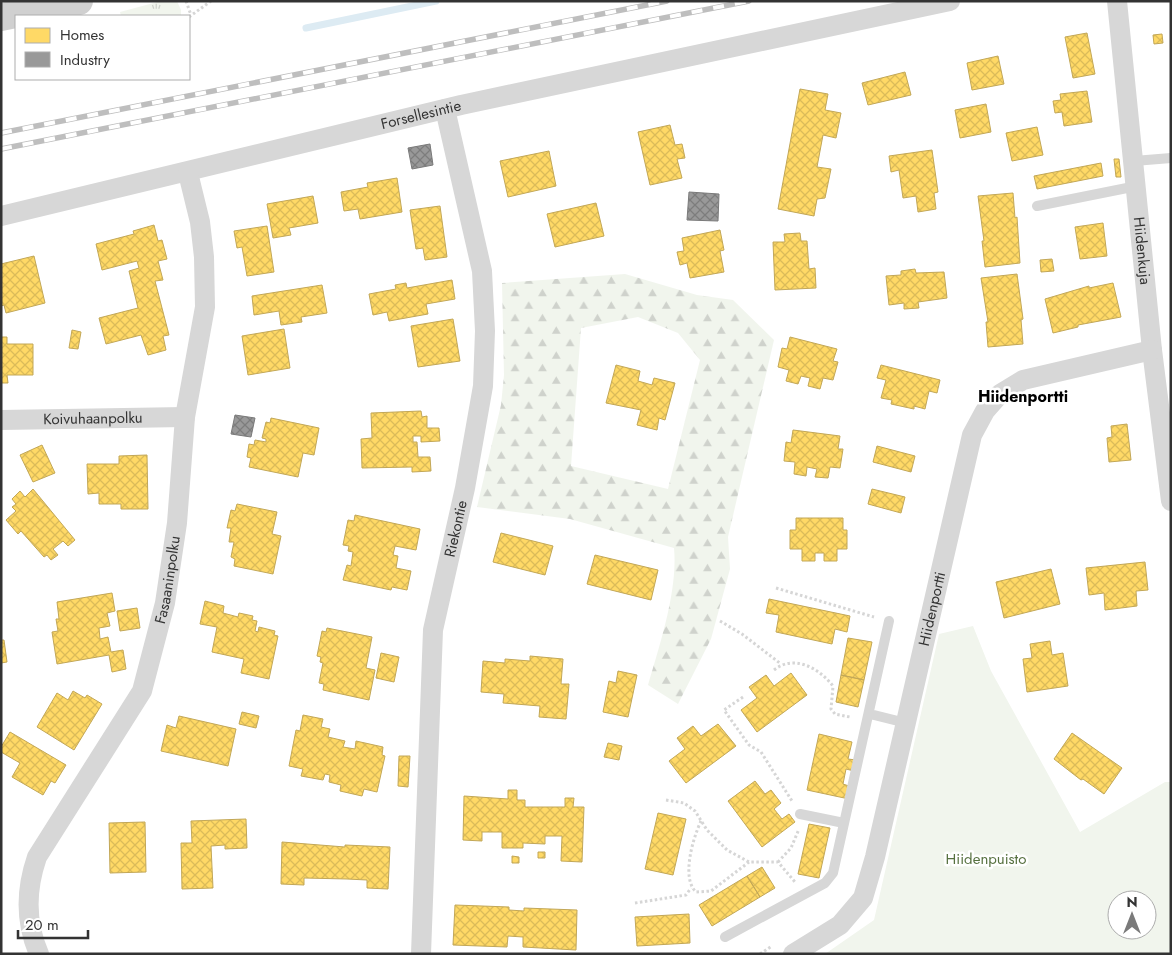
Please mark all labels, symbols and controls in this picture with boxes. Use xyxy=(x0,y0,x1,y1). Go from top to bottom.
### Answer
legend xyxy=(15,15,190,80)
text: Homes xyxy=(60,24,104,46)
text: Industry xyxy=(60,49,110,71)
street label: Forsellesintie xyxy=(379,94,464,135)
street label: Hiidenkuja xyxy=(1128,216,1156,286)
district label: Hiidenportti xyxy=(978,385,1068,408)
street label: Koivuhaanpolku xyxy=(43,407,143,430)
street label: Riekontie xyxy=(439,498,473,559)
street label: Fasaaninpolku xyxy=(149,534,186,626)
street label: Hiidenportti xyxy=(913,569,951,648)
park label: Hiidenpuisto xyxy=(946,848,1026,870)
north arrow xyxy=(1107,890,1157,940)
text: N xyxy=(1126,892,1138,912)
scale bar xyxy=(18,908,88,940)
text: 20 m xyxy=(25,914,59,936)

